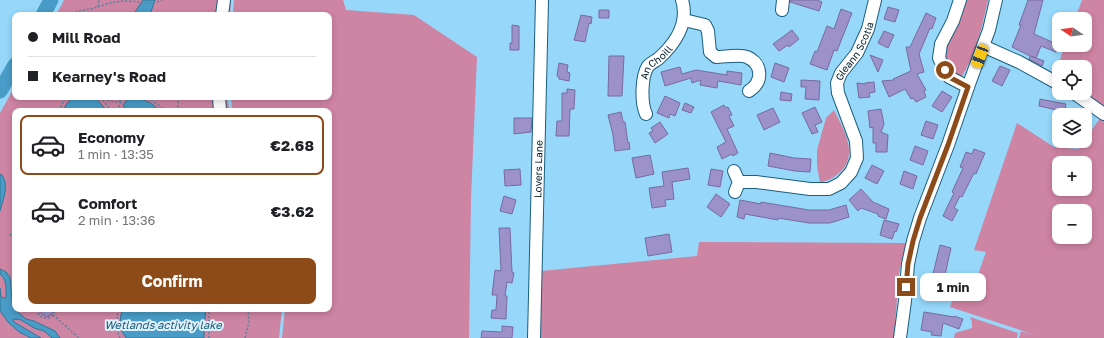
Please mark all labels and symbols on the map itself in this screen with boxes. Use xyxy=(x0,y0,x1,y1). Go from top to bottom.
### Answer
north arrow xyxy=(1052,12,1092,52)
street label: Gleann Scotia xyxy=(833,21,876,82)
street label: An Choill xyxy=(638,43,675,80)
car xyxy=(970,43,990,69)
route start xyxy=(936,61,954,79)
street label: Lovers Lane xyxy=(531,140,545,198)
callout: 1 min xyxy=(920,273,986,301)
route end xyxy=(897,278,915,296)
water label: Wetlands activity lake xyxy=(104,318,223,332)

